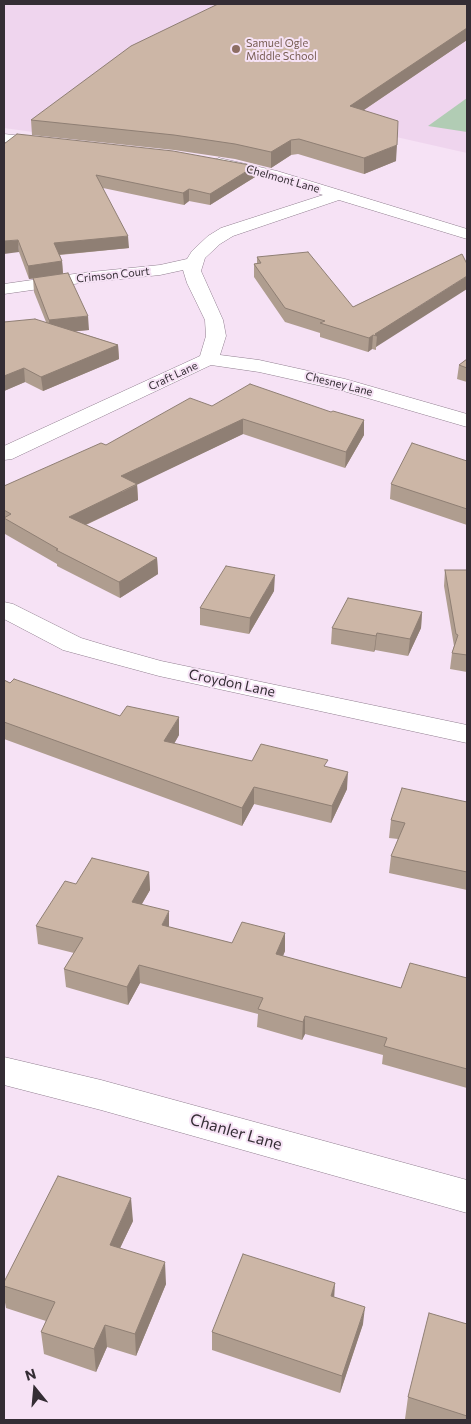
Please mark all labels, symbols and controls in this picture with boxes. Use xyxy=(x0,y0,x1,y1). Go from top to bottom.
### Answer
place label: Samuel Ogle Middle School xyxy=(246,36,317,62)
marker: Samuel Ogle Middle School xyxy=(230,43,242,55)
street label: Chelmont Lane xyxy=(245,162,321,196)
street label: Crimson Court xyxy=(76,265,150,285)
street label: Craft Lane xyxy=(146,359,200,393)
street label: Chesney Lane xyxy=(304,369,374,399)
street label: Croydon Lane xyxy=(187,666,277,700)
street label: Chanler Lane xyxy=(188,1110,284,1154)
north arrow xyxy=(10,1364,60,1414)
text: N xyxy=(23,1365,38,1384)

